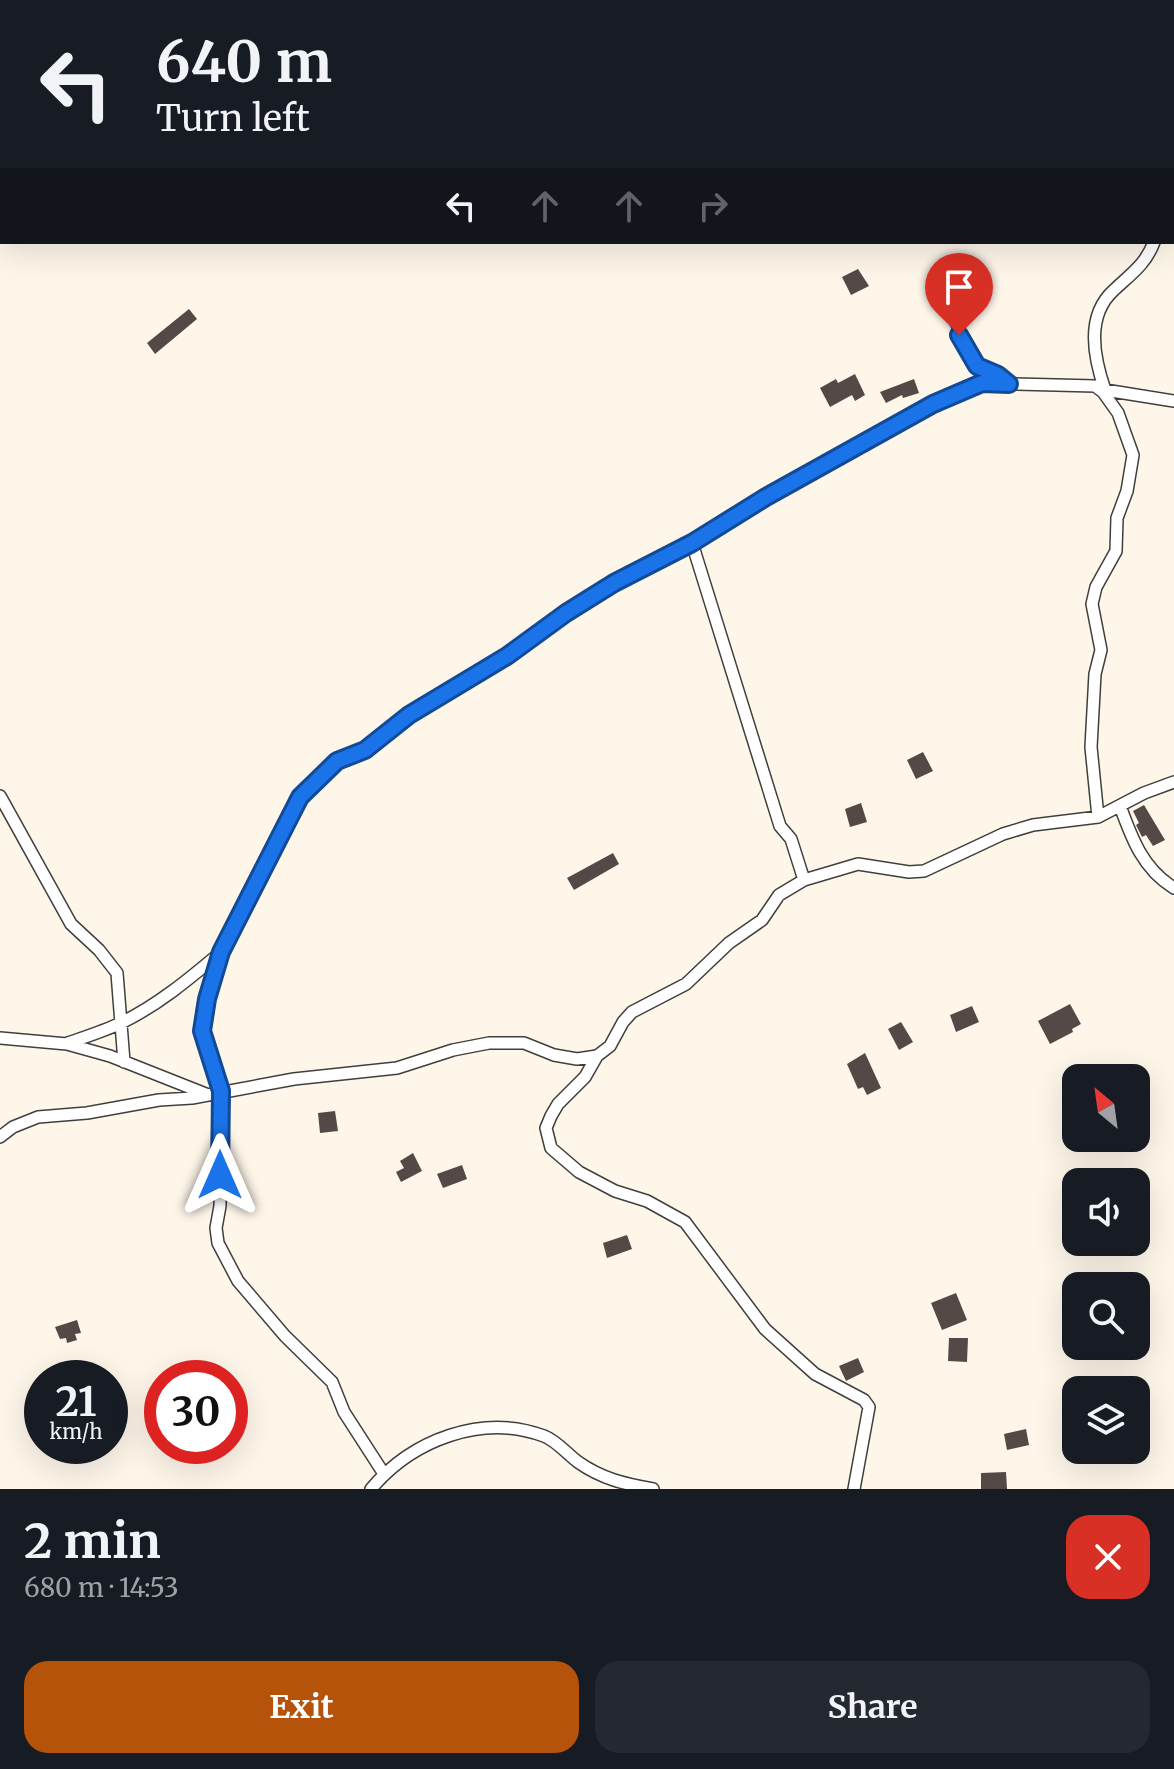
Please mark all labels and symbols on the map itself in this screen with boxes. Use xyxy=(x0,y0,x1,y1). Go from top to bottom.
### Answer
pin xyxy=(925,253,993,335)
north arrow xyxy=(1062,1064,1150,1152)
position arrow xyxy=(178,1133,262,1217)
speed limit sign: 30 xyxy=(144,1360,248,1464)

